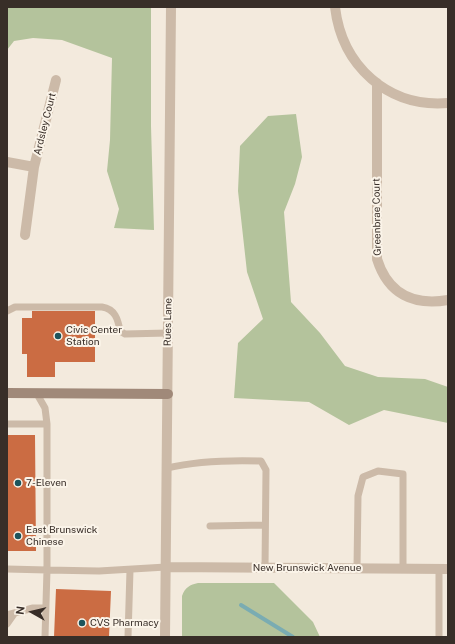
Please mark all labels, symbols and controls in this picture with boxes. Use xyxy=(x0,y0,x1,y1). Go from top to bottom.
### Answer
street label: Ardsley Court xyxy=(31,91,59,157)
street label: Greenbrae Court xyxy=(370,178,384,256)
street label: Rues Lane xyxy=(162,298,174,346)
place label: Civic Center Station xyxy=(66,324,122,348)
marker: Civic Center Station xyxy=(53,331,63,341)
place label: 7-Eleven xyxy=(26,477,67,489)
marker: 7-Eleven xyxy=(13,478,23,488)
place label: East Brunswick Chinese xyxy=(26,524,97,548)
marker: East Brunswick Chinese xyxy=(13,531,23,541)
street label: New Brunswick Avenue xyxy=(253,562,361,574)
north arrow xyxy=(12,592,52,632)
text: N xyxy=(14,605,27,615)
place label: CVS Pharmacy xyxy=(90,617,159,629)
marker: CVS Pharmacy xyxy=(77,618,87,628)

